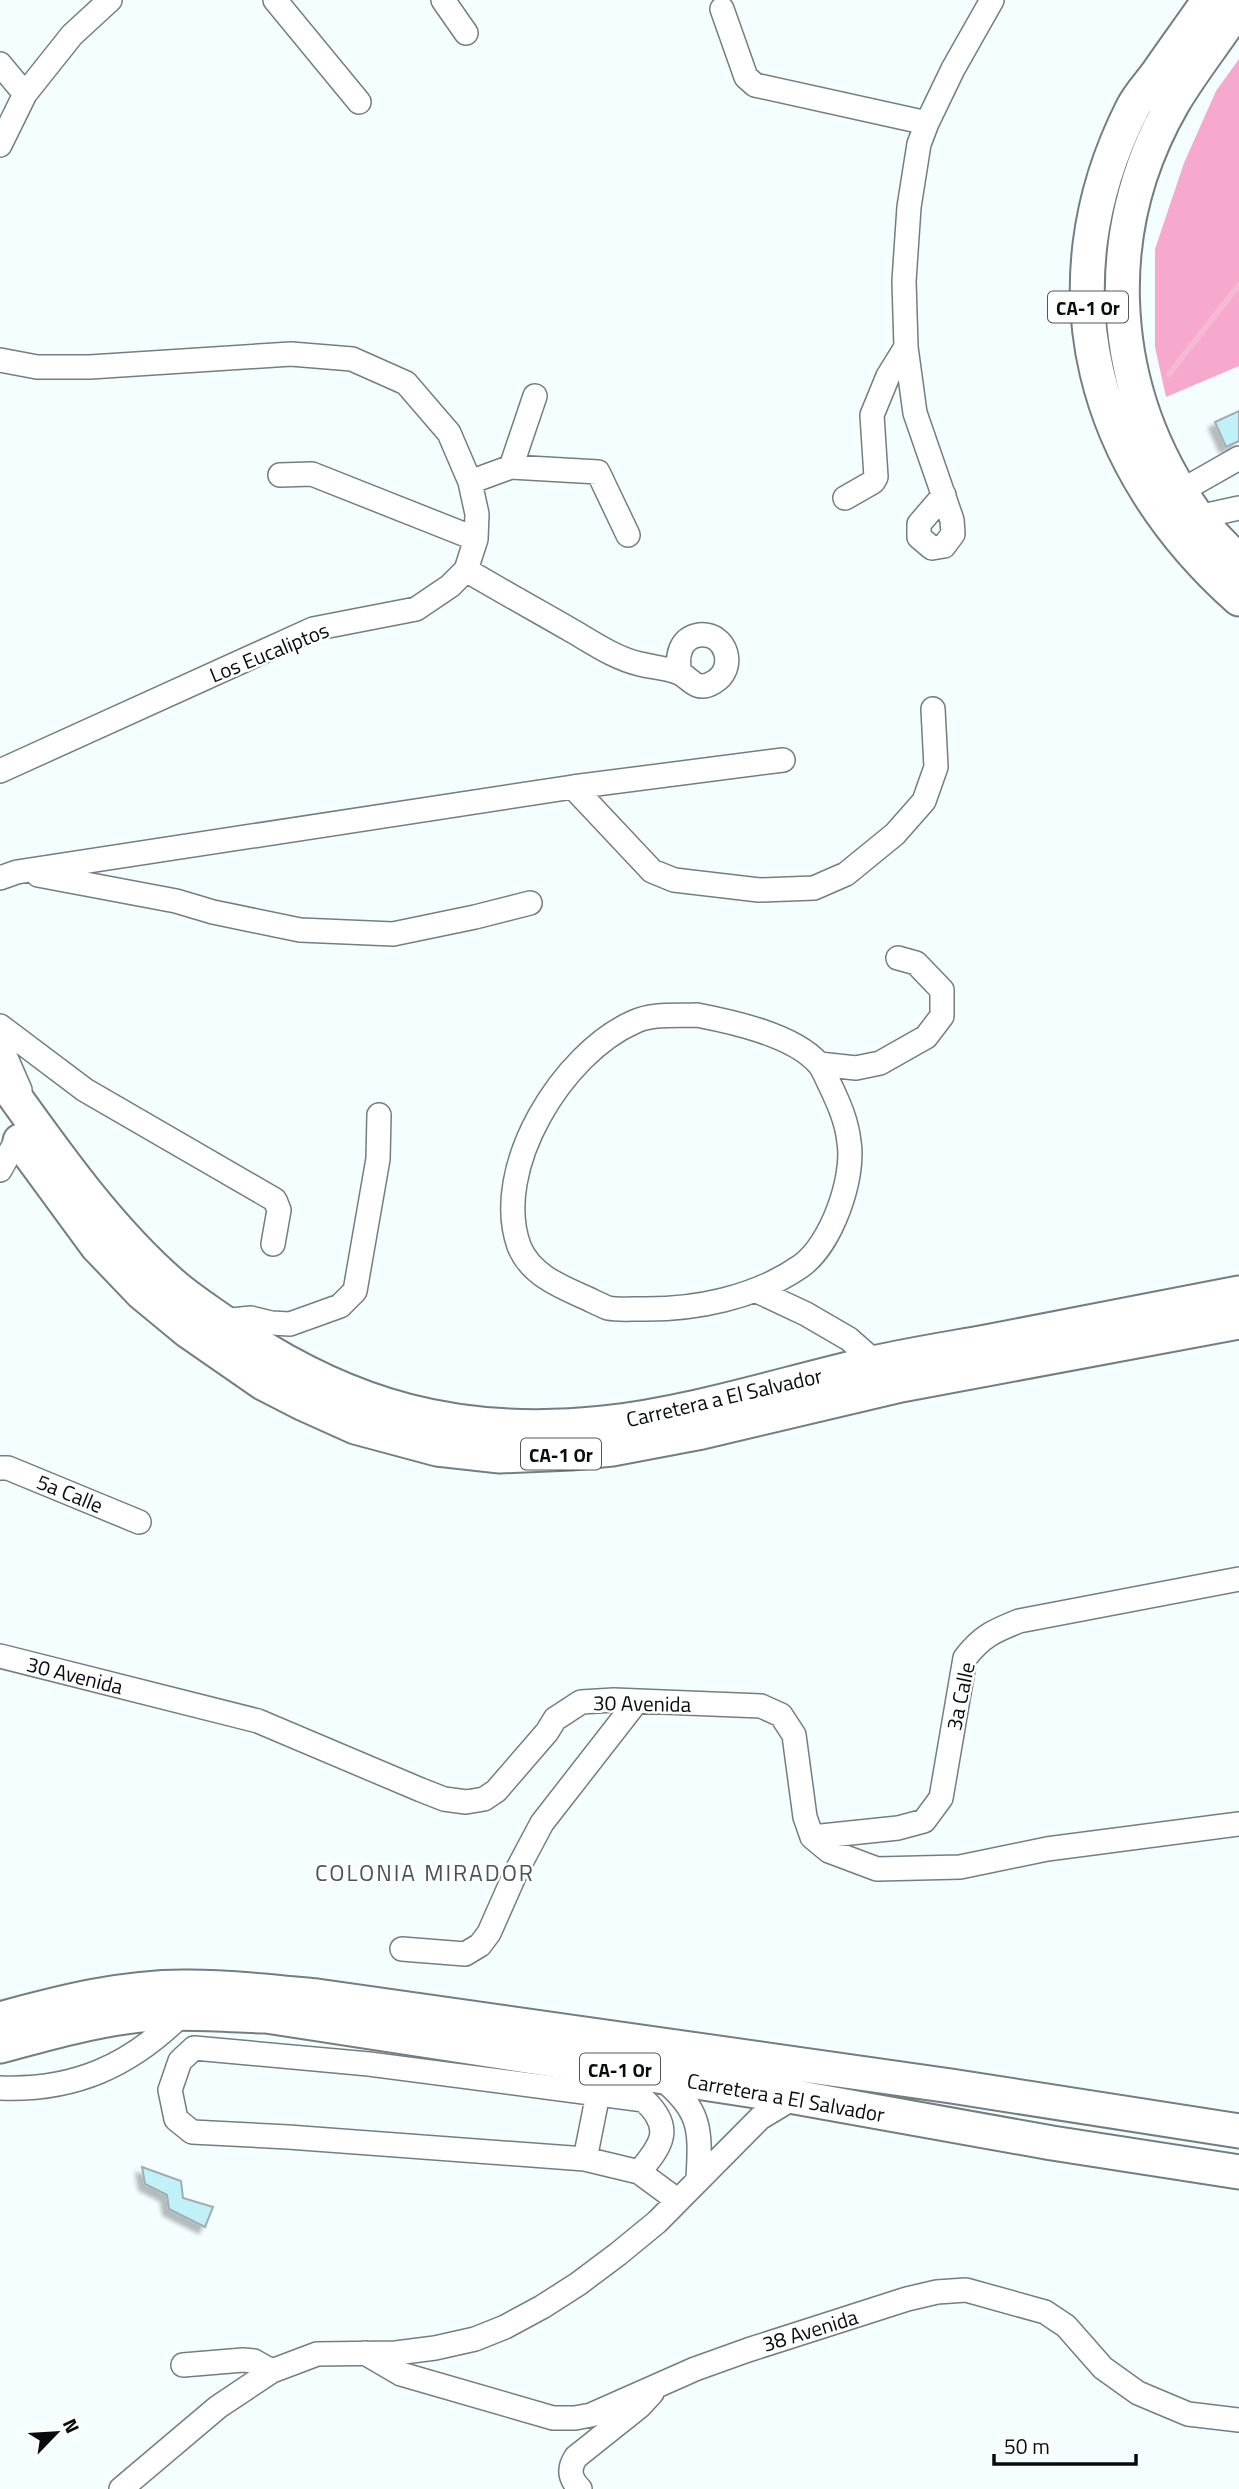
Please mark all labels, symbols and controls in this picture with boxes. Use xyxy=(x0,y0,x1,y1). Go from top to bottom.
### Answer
road number: CA-1 Or xyxy=(1048,292,1128,322)
street label: Los Eucaliptos xyxy=(204,613,334,691)
street label: Carretera a El Salvador xyxy=(623,1359,825,1435)
road number: CA-1 Or xyxy=(521,1438,601,1470)
street label: 5a Calle xyxy=(32,1465,108,1521)
street label: 30 Avenida xyxy=(23,1648,127,1703)
street label: 3a Calle xyxy=(937,1659,983,1733)
street label: 30 Avenida xyxy=(593,1686,692,1720)
district label: COLONIA MIRADOR xyxy=(315,1855,535,1890)
road number: CA-1 Or xyxy=(580,2054,660,2084)
street label: Carretera a El Salvador xyxy=(685,2064,887,2130)
street label: 38 Avenida xyxy=(758,2300,862,2360)
north arrow xyxy=(21,2398,91,2468)
text: N xyxy=(56,2414,88,2438)
scale bar xyxy=(994,2422,1136,2466)
text: 50 m xyxy=(1004,2430,1050,2462)

